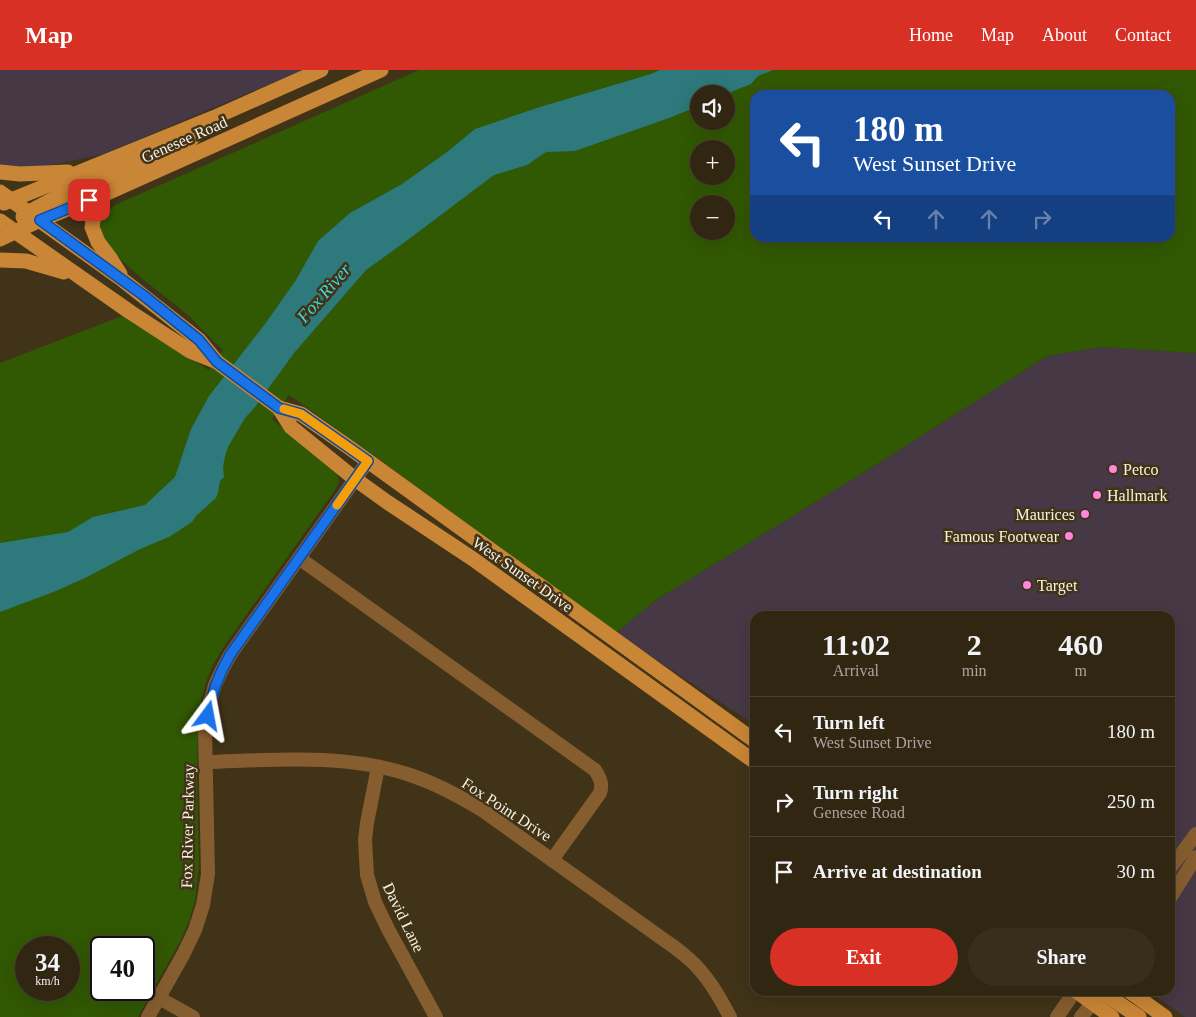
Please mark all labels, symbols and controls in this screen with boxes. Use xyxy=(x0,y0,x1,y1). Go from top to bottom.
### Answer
text: Map xyxy=(25,22,73,48)
text: Home xyxy=(909,25,953,45)
text: Map xyxy=(981,25,1014,45)
text: About xyxy=(1042,25,1087,45)
text: Contact xyxy=(1115,25,1171,45)
map controls xyxy=(690,85,735,240)
button: sound xyxy=(690,85,735,130)
icon: left xyxy=(770,110,835,175)
text: 180 m xyxy=(853,110,943,149)
street label: Genesee Road xyxy=(139,113,230,166)
button: + xyxy=(690,140,735,185)
text: West Sunset Drive xyxy=(853,151,1016,176)
pin xyxy=(68,179,110,221)
icon: arrive xyxy=(75,186,103,214)
button: − xyxy=(690,195,735,240)
icon: left xyxy=(869,205,897,233)
icon: ahead xyxy=(922,205,950,233)
icon: ahead xyxy=(975,205,1003,233)
icon: right xyxy=(1028,205,1056,233)
water label: Fox River xyxy=(292,259,356,327)
place label: Petco xyxy=(1123,461,1159,478)
marker: Petco xyxy=(1107,463,1119,475)
place label: Hallmark xyxy=(1107,487,1167,504)
marker: Hallmark xyxy=(1091,489,1103,501)
place label: Maurices xyxy=(1015,506,1075,523)
marker: Maurices xyxy=(1079,508,1091,520)
place label: Famous Footwear xyxy=(944,528,1060,545)
marker: Famous Footwear xyxy=(1063,530,1075,542)
street label: West Sunset Drive xyxy=(469,533,576,615)
place label: Target xyxy=(1037,577,1078,595)
marker: Target xyxy=(1021,579,1033,591)
text: 11:02 xyxy=(822,628,890,661)
text: 2 xyxy=(967,628,982,661)
text: 460 xyxy=(1058,628,1103,661)
text: Arrival xyxy=(833,662,879,679)
text: min xyxy=(962,662,987,679)
text: m xyxy=(1075,662,1087,679)
position arrow xyxy=(181,689,233,741)
text: Turn left xyxy=(813,712,885,733)
icon: left xyxy=(770,718,798,746)
text: 180 m xyxy=(1107,721,1155,742)
text: West Sunset Drive xyxy=(813,734,932,751)
street label: Fox River Parkway xyxy=(178,764,198,888)
street label: Fox Point Drive xyxy=(459,774,555,845)
text: Turn right xyxy=(813,782,898,803)
icon: right xyxy=(770,788,798,816)
text: 250 m xyxy=(1107,791,1155,812)
text: Genesee Road xyxy=(813,804,905,821)
icon: arrive xyxy=(770,858,798,886)
text: Arrive at destination xyxy=(813,861,982,882)
text: 30 m xyxy=(1116,861,1155,882)
street label: David Lane xyxy=(379,880,428,955)
button: Exit xyxy=(770,928,958,986)
button: Share xyxy=(968,928,1155,986)
speed limit sign: 40 xyxy=(90,936,155,1001)
text: 34 xyxy=(35,949,60,976)
text: km/h xyxy=(35,974,60,988)

